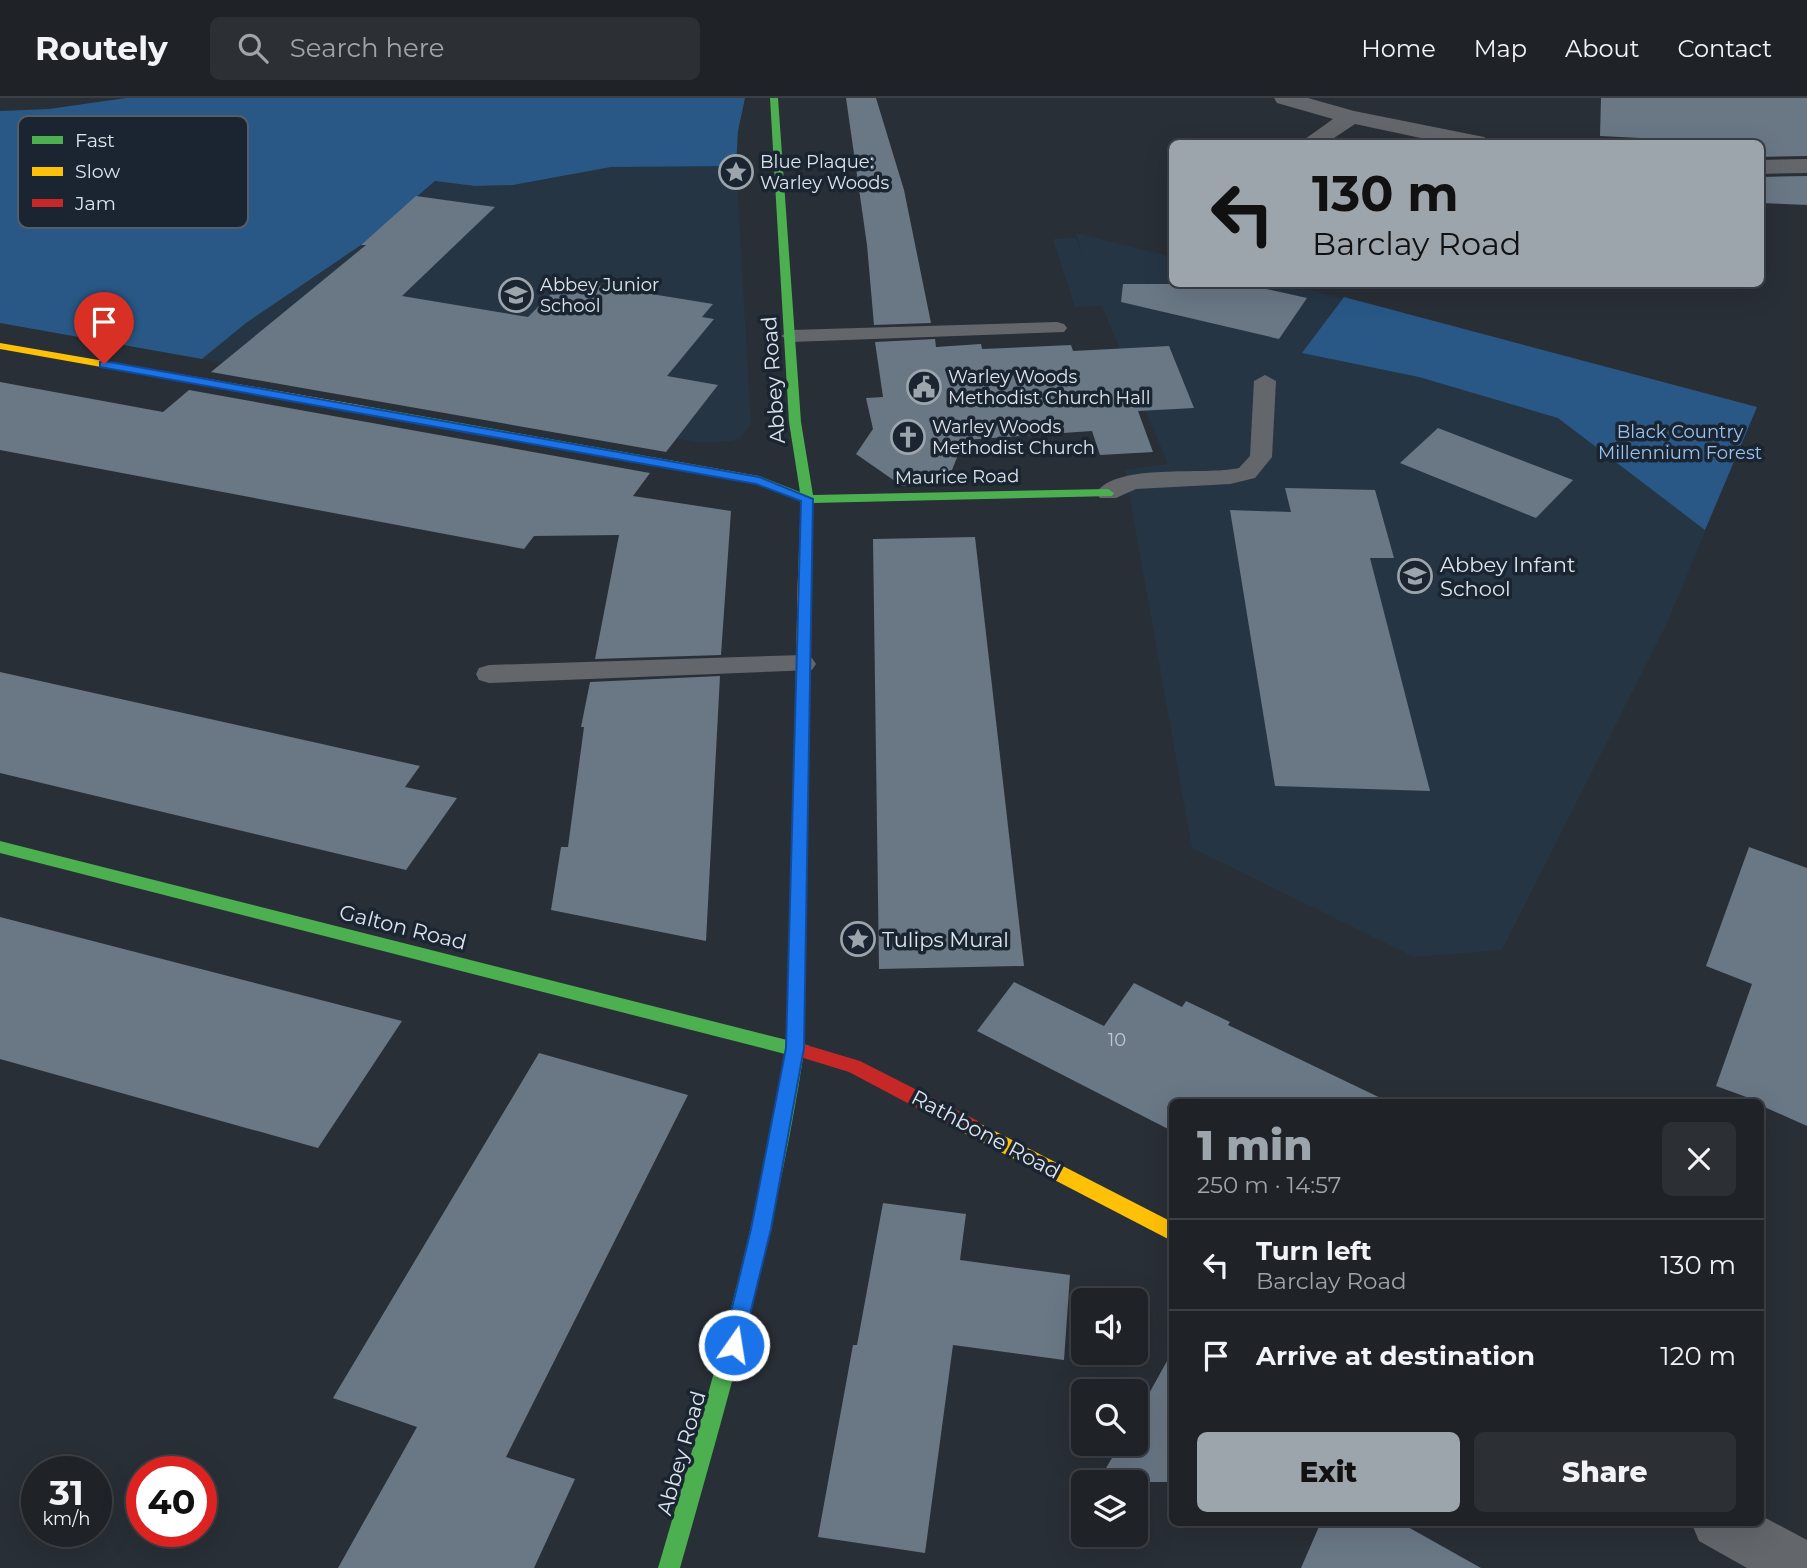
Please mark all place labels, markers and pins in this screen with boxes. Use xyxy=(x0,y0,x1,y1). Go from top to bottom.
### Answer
place label: Blue Plaque: Warley Woods xyxy=(760,151,890,194)
place icon: Blue Plaque: Warley Woods xyxy=(717,153,755,191)
place label: Abbey Junior School xyxy=(540,274,659,317)
school or university icon: Abbey Junior School xyxy=(497,276,535,314)
pin xyxy=(74,292,134,364)
place label: Warley Woods Methodist Church Hall xyxy=(948,366,1151,409)
public building icon: Warley Woods Methodist Church Hall xyxy=(905,368,943,406)
place label: Warley Woods Methodist Church xyxy=(932,416,1095,459)
church icon: Warley Woods Methodist Church xyxy=(889,418,927,456)
place label: Abbey Infant School xyxy=(1440,552,1576,601)
school or university icon: Abbey Infant School xyxy=(1396,557,1434,595)
place icon: Tulips Mural xyxy=(839,920,877,958)
place label: Tulips Mural xyxy=(882,927,1009,952)

